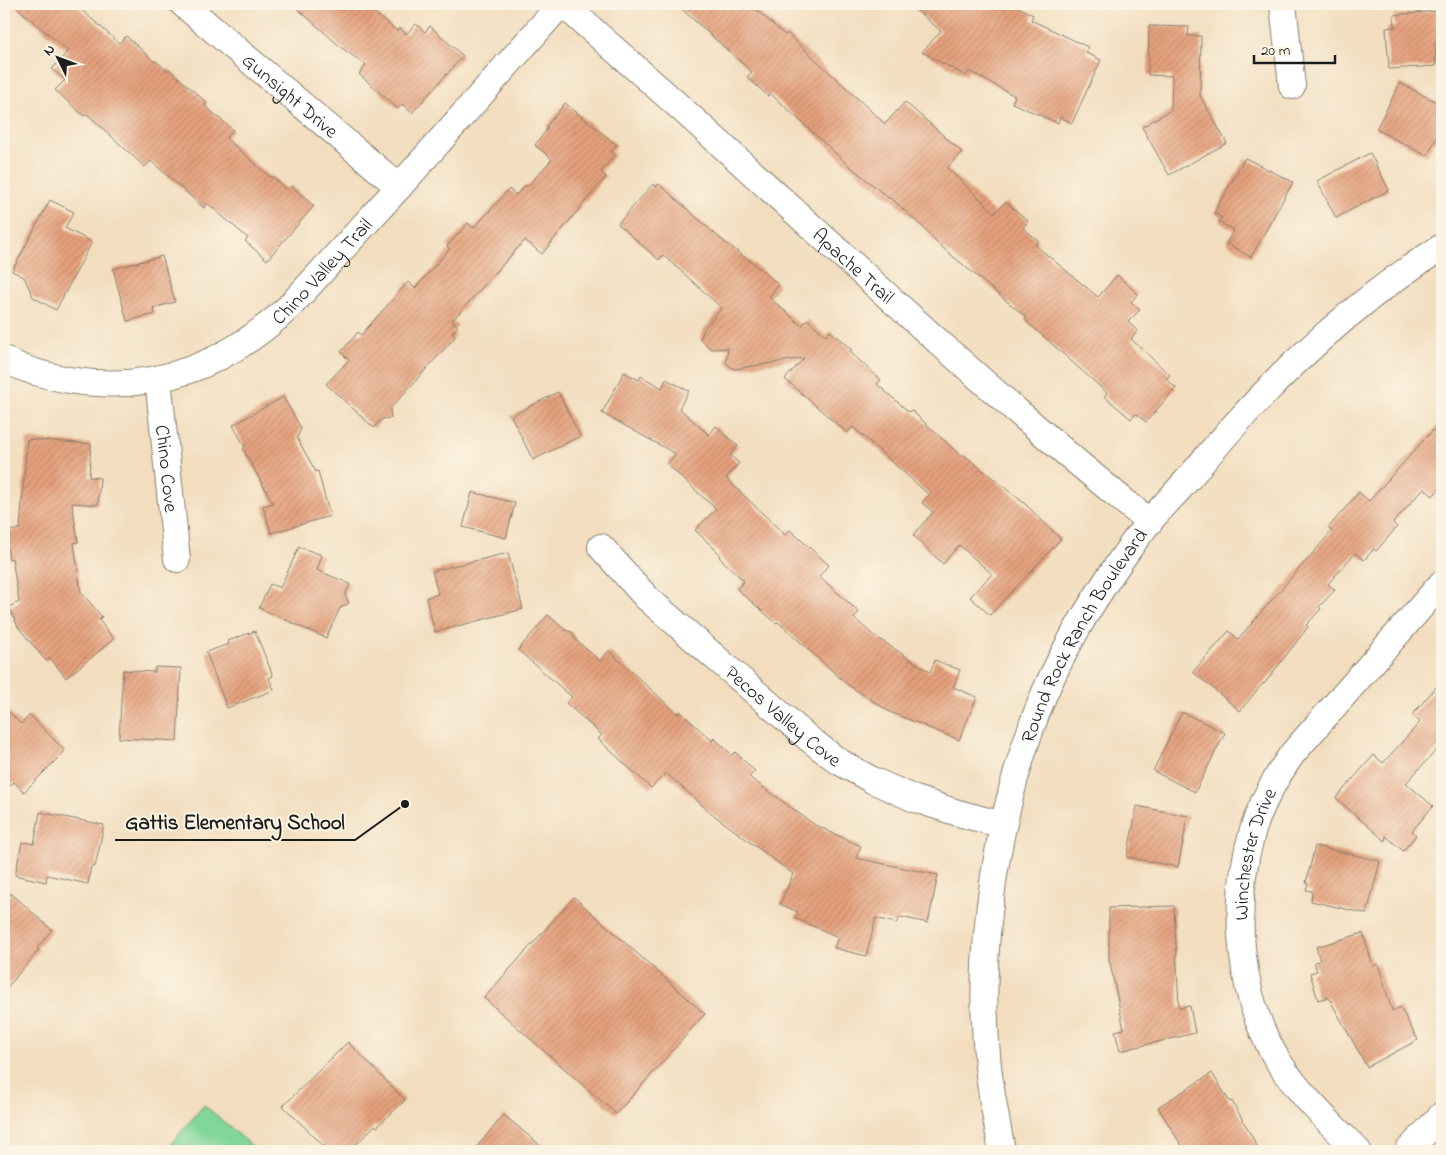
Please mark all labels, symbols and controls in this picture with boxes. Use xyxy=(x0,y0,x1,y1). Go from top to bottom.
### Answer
north arrow xyxy=(32,32,82,82)
scale bar xyxy=(1254,32,1335,64)
text: N xyxy=(38,40,60,61)
text: 20 m xyxy=(1261,40,1291,62)
street label: Gunsight Drive xyxy=(234,48,344,147)
street label: Chino Valley Trail xyxy=(266,213,381,333)
street label: Apache Trail xyxy=(805,222,900,312)
street label: Chino Cove xyxy=(146,423,184,514)
street label: Round Rock Ranch Boulevard xyxy=(1015,523,1156,747)
street label: Pecos Valley Cove xyxy=(717,660,846,775)
street label: Winchester Drive xyxy=(1228,783,1286,921)
callout: Gattis Elementary School xyxy=(115,804,355,840)
text: Gattis Elementary School xyxy=(125,809,345,841)

